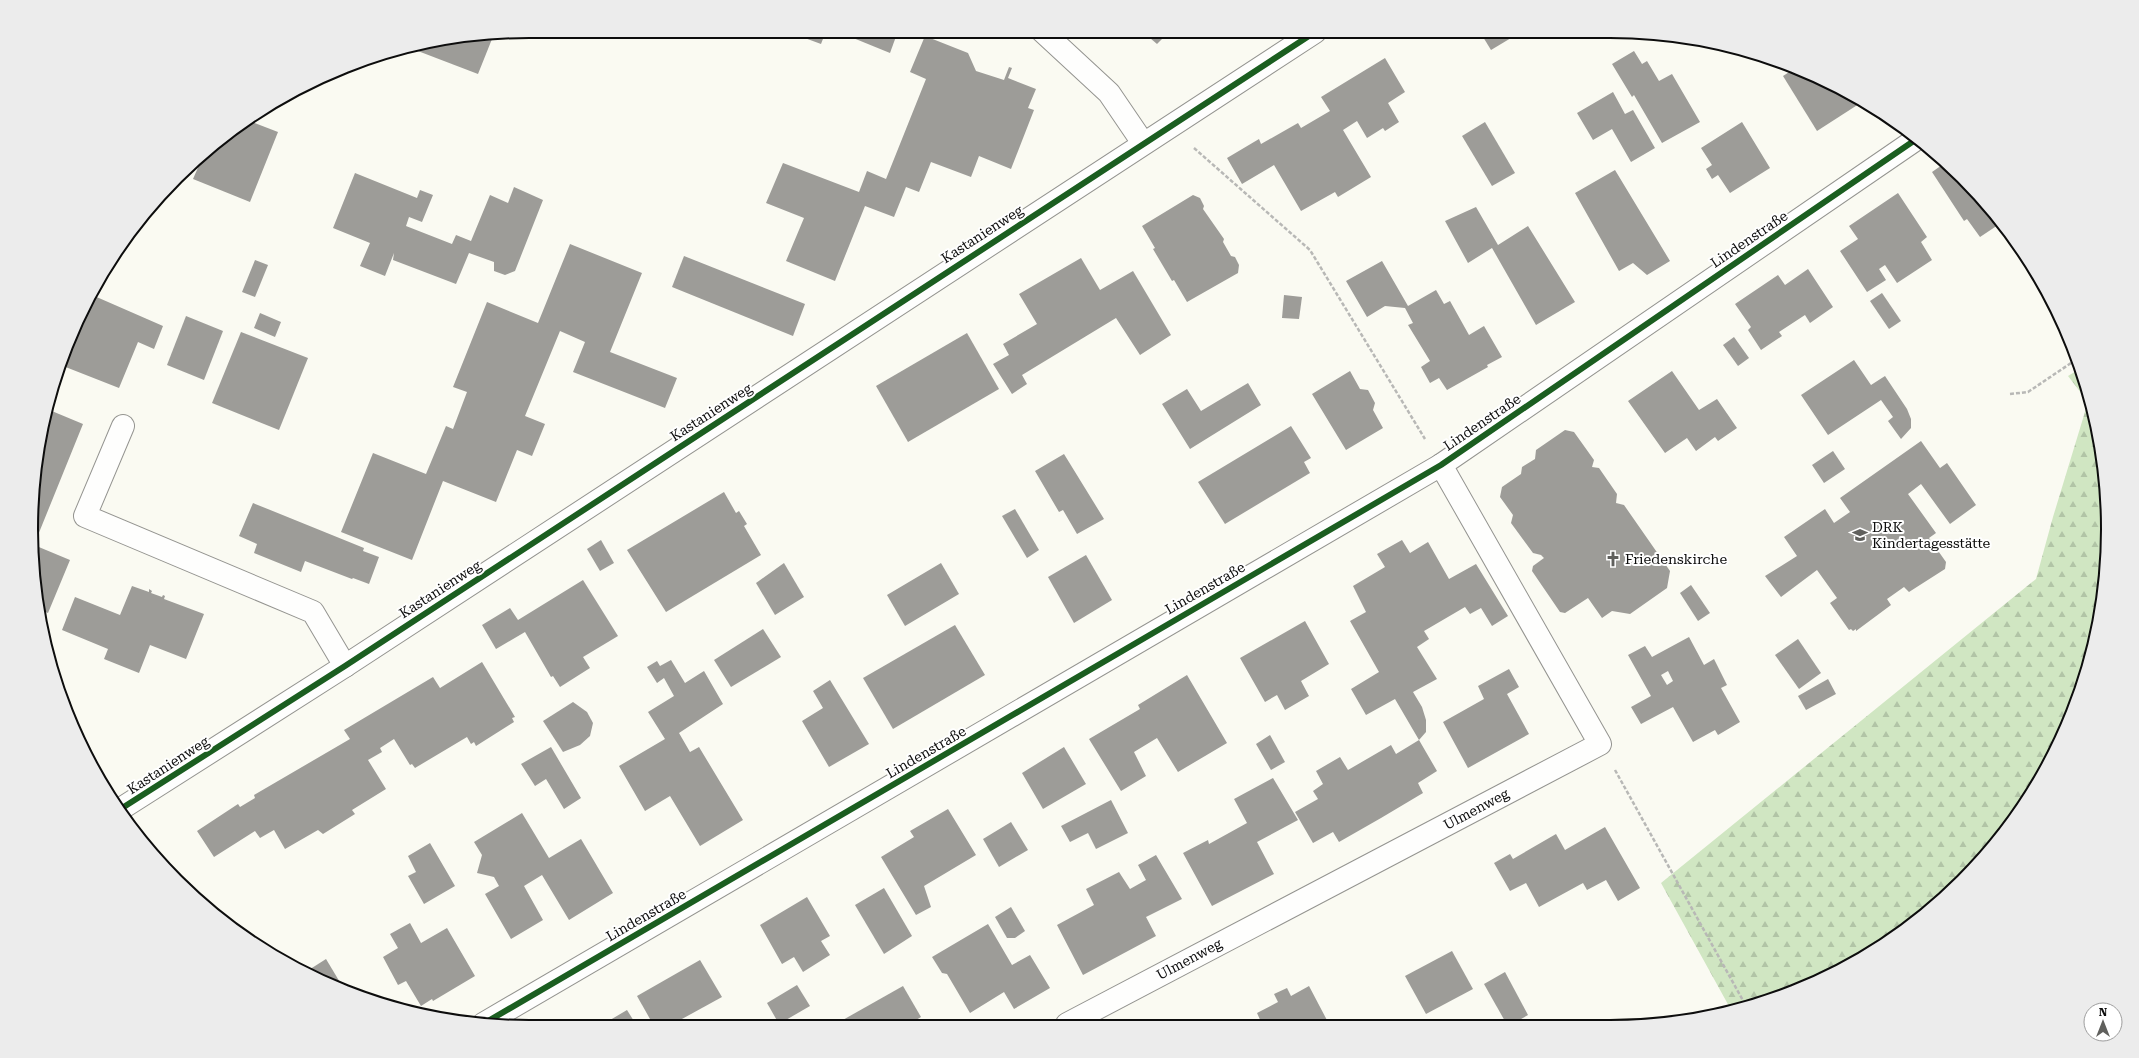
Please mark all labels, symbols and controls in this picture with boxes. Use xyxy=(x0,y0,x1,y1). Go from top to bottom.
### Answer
street label: Kastanienweg xyxy=(938,202,1026,266)
street label: Lindenstraße xyxy=(1707,207,1791,271)
street label: Kastanienweg xyxy=(667,380,755,444)
street label: Lindenstraße xyxy=(1440,390,1524,454)
place label: DRK Kindertagesstätte xyxy=(1872,519,1991,551)
school or university icon: DRK Kindertagesstätte xyxy=(1851,526,1869,544)
church icon: Friedenskirche xyxy=(1604,550,1622,568)
place label: Friedenskirche xyxy=(1625,551,1727,567)
street label: Kastanienweg xyxy=(396,557,484,621)
street label: Lindenstraße xyxy=(1162,559,1248,617)
street label: Lindenstraße xyxy=(883,723,969,781)
street label: Kastanienweg xyxy=(124,733,212,797)
street label: Ulmenweg xyxy=(1441,785,1512,833)
street label: Lindenstraße xyxy=(603,886,689,944)
street label: Ulmenweg xyxy=(1154,935,1225,983)
north arrow xyxy=(2083,1002,2123,1042)
text: N xyxy=(2099,1006,2108,1019)

